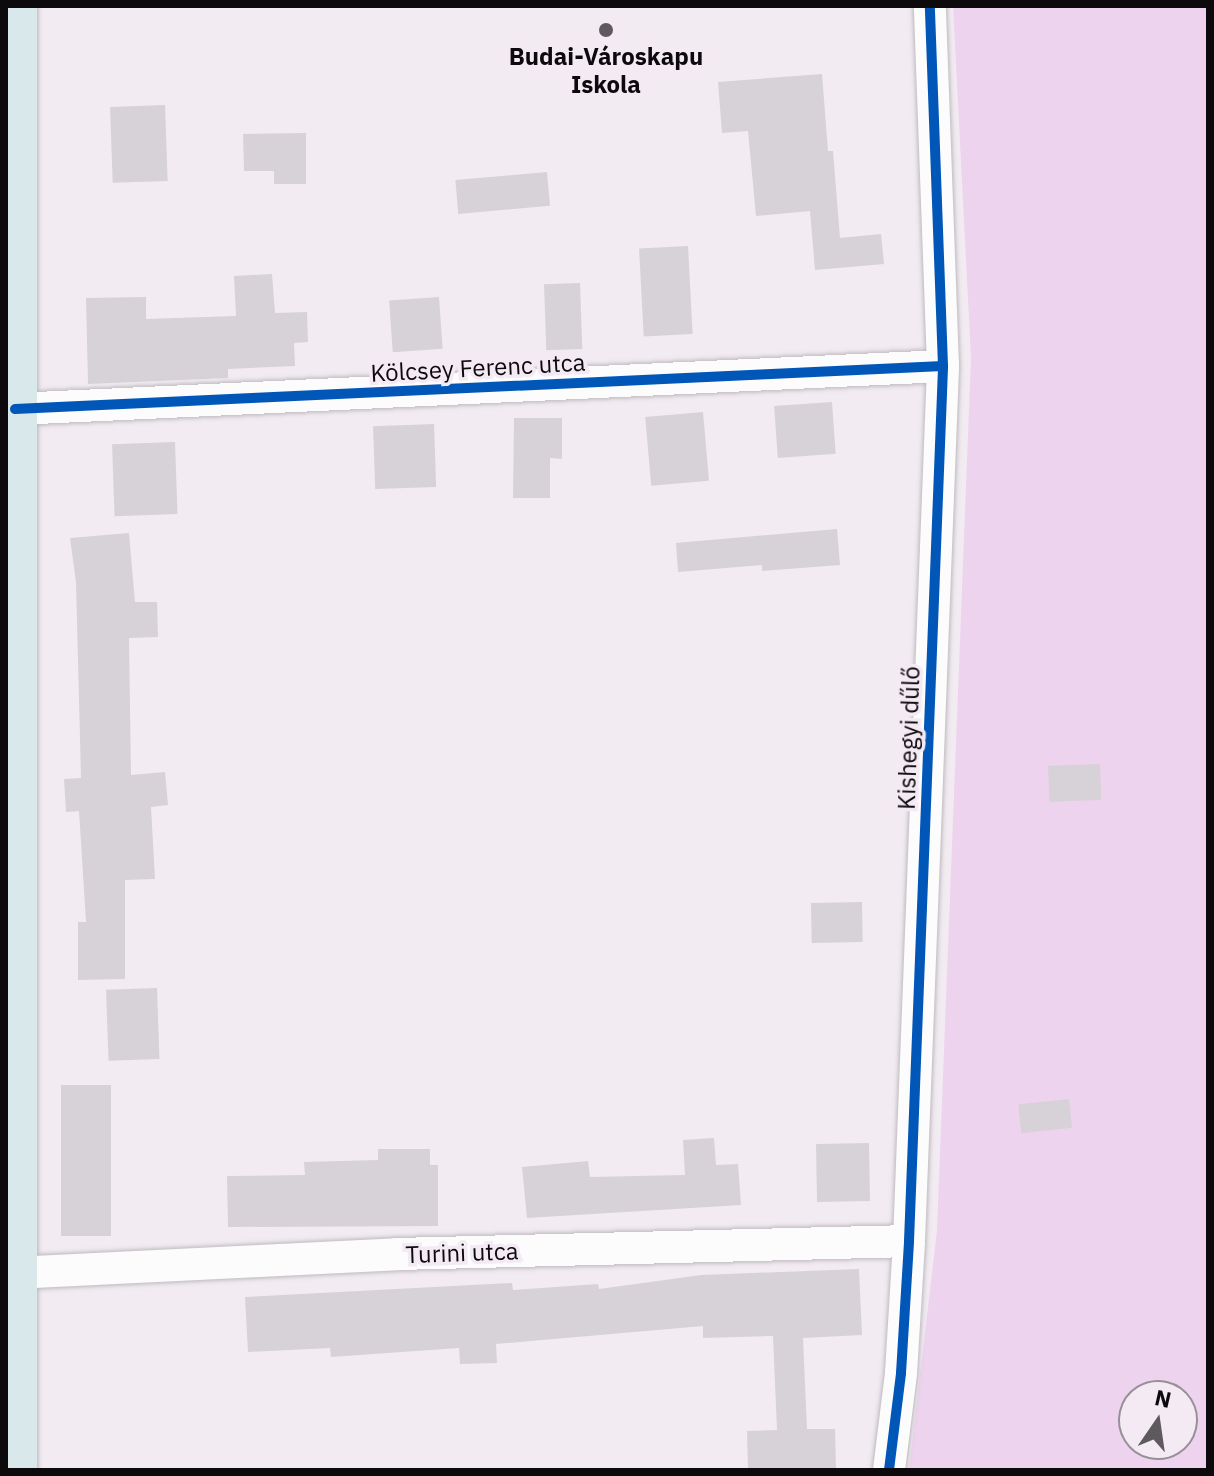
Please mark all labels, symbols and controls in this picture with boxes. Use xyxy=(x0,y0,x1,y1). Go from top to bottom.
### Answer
marker: Budai-Városkapu Iskola xyxy=(597,21,615,39)
place label: Budai-Városkapu Iskola xyxy=(509,43,703,99)
street label: Kölcsey Ferenc utca xyxy=(370,348,586,388)
street label: Kishegyi dűlő xyxy=(892,666,926,810)
street label: Turini utca xyxy=(405,1237,519,1269)
north arrow xyxy=(1118,1380,1198,1460)
text: N xyxy=(1152,1382,1174,1414)

